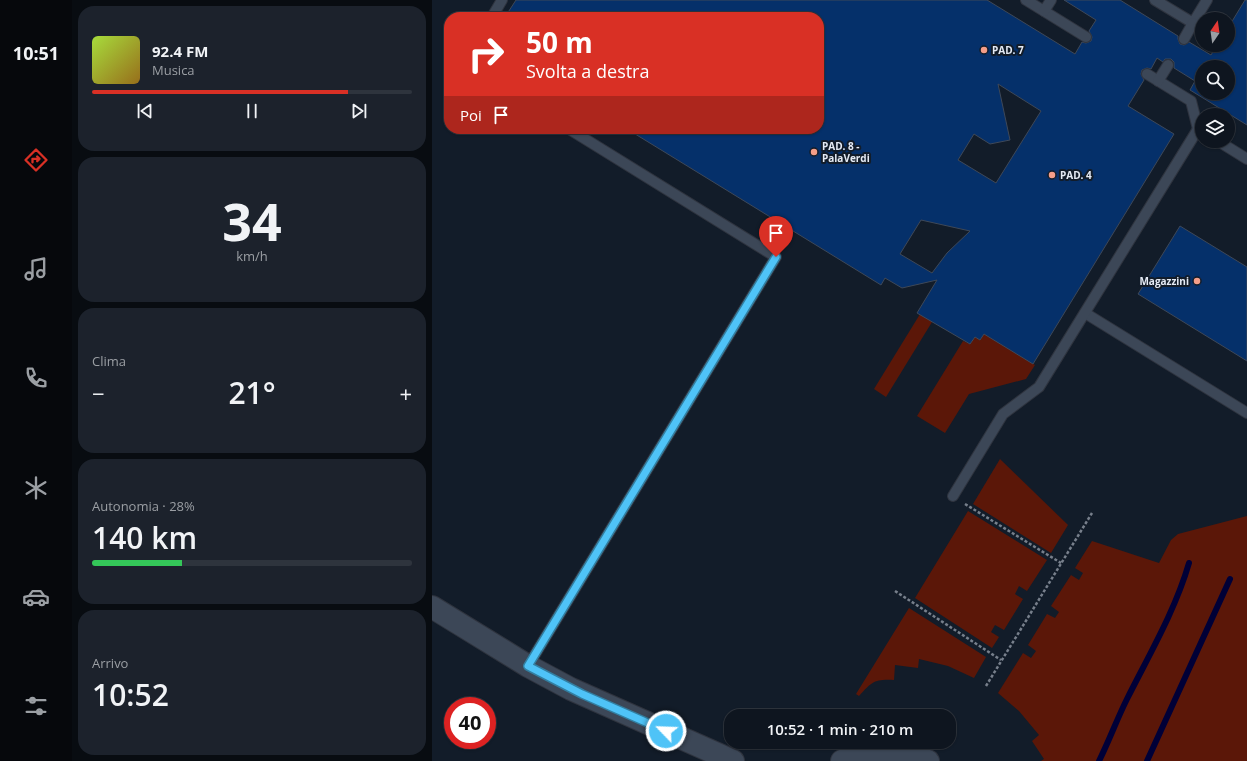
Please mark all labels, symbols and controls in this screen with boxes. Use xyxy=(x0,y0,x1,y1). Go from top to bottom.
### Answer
north arrow xyxy=(1195,12,1235,52)
map controls xyxy=(1195,12,1235,148)
text: 50 m xyxy=(526,23,593,61)
icon: right xyxy=(460,28,512,80)
text: 10:51 xyxy=(13,41,59,65)
text: 92.4 FM xyxy=(152,41,208,61)
place label: PAD. 7 xyxy=(992,43,1024,57)
marker: PAD. 7 xyxy=(979,45,989,55)
text: Svolta a destra xyxy=(526,59,649,83)
button: search xyxy=(1195,60,1235,100)
text: Musica xyxy=(152,61,195,79)
icon: previous xyxy=(134,100,156,122)
icon: pause xyxy=(241,100,263,122)
icon: next xyxy=(348,100,370,122)
icon: arrive xyxy=(490,104,512,126)
text: Poi xyxy=(460,105,482,125)
button: layers xyxy=(1195,108,1235,148)
place label: PAD. 8 - PalaVerdi xyxy=(822,139,870,165)
icon: directions xyxy=(22,146,50,174)
marker: PAD. 8 - PalaVerdi xyxy=(809,147,819,157)
place label: PAD. 4 xyxy=(1060,168,1092,182)
marker: PAD. 4 xyxy=(1047,170,1057,180)
text: 34 xyxy=(222,185,282,256)
pin xyxy=(759,216,793,257)
icon: arrive xyxy=(765,222,787,244)
text: km/h xyxy=(236,247,268,265)
icon: music xyxy=(22,255,50,283)
place label: Magazzini xyxy=(1139,274,1189,288)
marker: Magazzini xyxy=(1192,276,1202,286)
text: Clima xyxy=(92,352,126,370)
icon: phone xyxy=(22,364,50,392)
text: 21° xyxy=(228,372,276,413)
text: − xyxy=(92,378,105,408)
text: + xyxy=(399,378,412,408)
icon: climate xyxy=(22,474,50,502)
text: Autonomia · 28% xyxy=(92,497,195,515)
text: 140 km xyxy=(92,517,197,558)
icon: car xyxy=(22,583,50,611)
text: Arrivo xyxy=(92,654,128,672)
text: 10:52 xyxy=(92,674,169,715)
icon: filters xyxy=(22,692,50,720)
speed limit sign: 40 xyxy=(444,697,496,749)
position arrow xyxy=(645,710,687,752)
text: 10:52 · 1 min · 210 m xyxy=(767,719,913,739)

